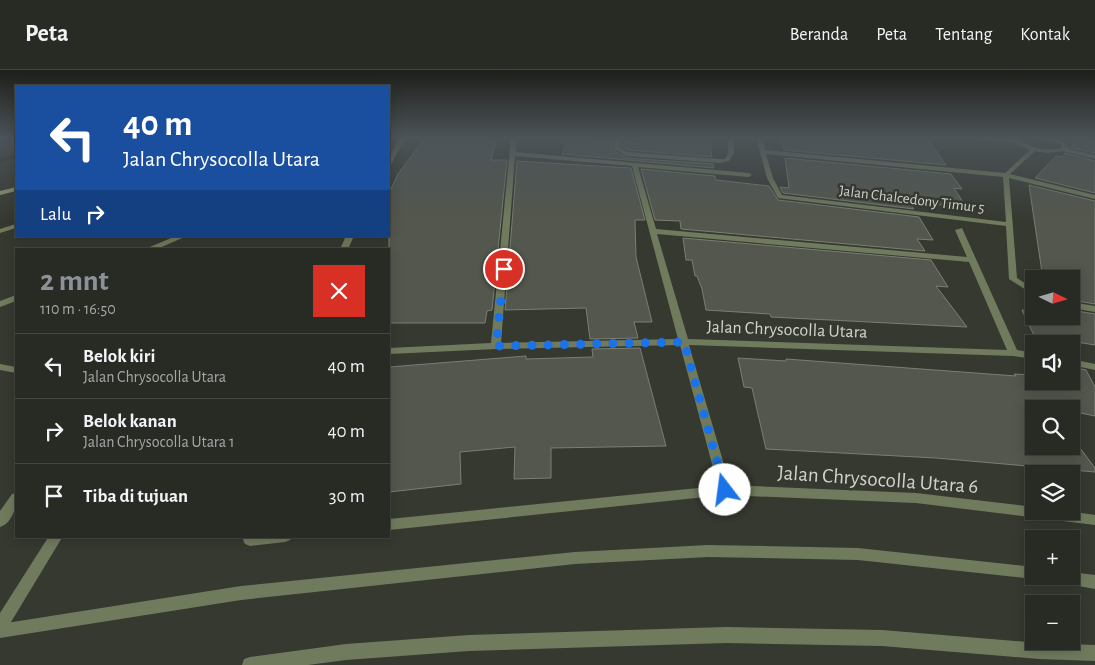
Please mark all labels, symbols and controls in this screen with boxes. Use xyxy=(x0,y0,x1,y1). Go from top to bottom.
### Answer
text: Peta xyxy=(25,22,69,46)
text: Beranda xyxy=(790,26,848,44)
text: Peta xyxy=(876,26,907,44)
text: Tentang xyxy=(935,26,992,44)
text: Kontak xyxy=(1020,26,1070,44)
icon: left xyxy=(40,105,105,170)
text: 40 m xyxy=(123,107,192,142)
text: Jalan Chrysocolla Utara xyxy=(123,148,320,170)
street label: Jalan Chalcedony Timur 5 xyxy=(838,183,985,216)
icon: right xyxy=(81,200,109,228)
text: Lalu xyxy=(40,205,71,224)
pin xyxy=(483,248,525,290)
icon: arrive xyxy=(490,255,518,283)
button: close xyxy=(313,265,365,317)
text: 2 mnt xyxy=(40,266,109,296)
north arrow xyxy=(1025,270,1080,325)
map controls xyxy=(1025,270,1080,650)
text: 110 m · 16:50 xyxy=(40,301,116,317)
street label: Jalan Chrysocolla Utara xyxy=(706,318,868,342)
button: sound xyxy=(1025,335,1080,390)
text: Belok kiri xyxy=(83,347,155,366)
icon: left xyxy=(40,352,68,380)
text: 40 m xyxy=(327,357,365,376)
text: Jalan Chrysocolla Utara xyxy=(83,369,226,385)
button: search xyxy=(1025,400,1080,455)
text: Belok kanan xyxy=(83,412,177,431)
icon: right xyxy=(40,417,68,445)
text: 40 m xyxy=(327,422,365,441)
text: Jalan Chrysocolla Utara 1 xyxy=(83,434,234,450)
street label: Jalan Chrysocolla Utara 6 xyxy=(777,462,979,497)
position arrow xyxy=(698,463,750,515)
button: layers xyxy=(1025,465,1080,520)
icon: arrive xyxy=(40,482,68,510)
text: Tiba di tujuan xyxy=(83,487,188,506)
text: 30 m xyxy=(329,487,365,506)
button: + xyxy=(1025,530,1080,585)
button: − xyxy=(1025,595,1080,650)

